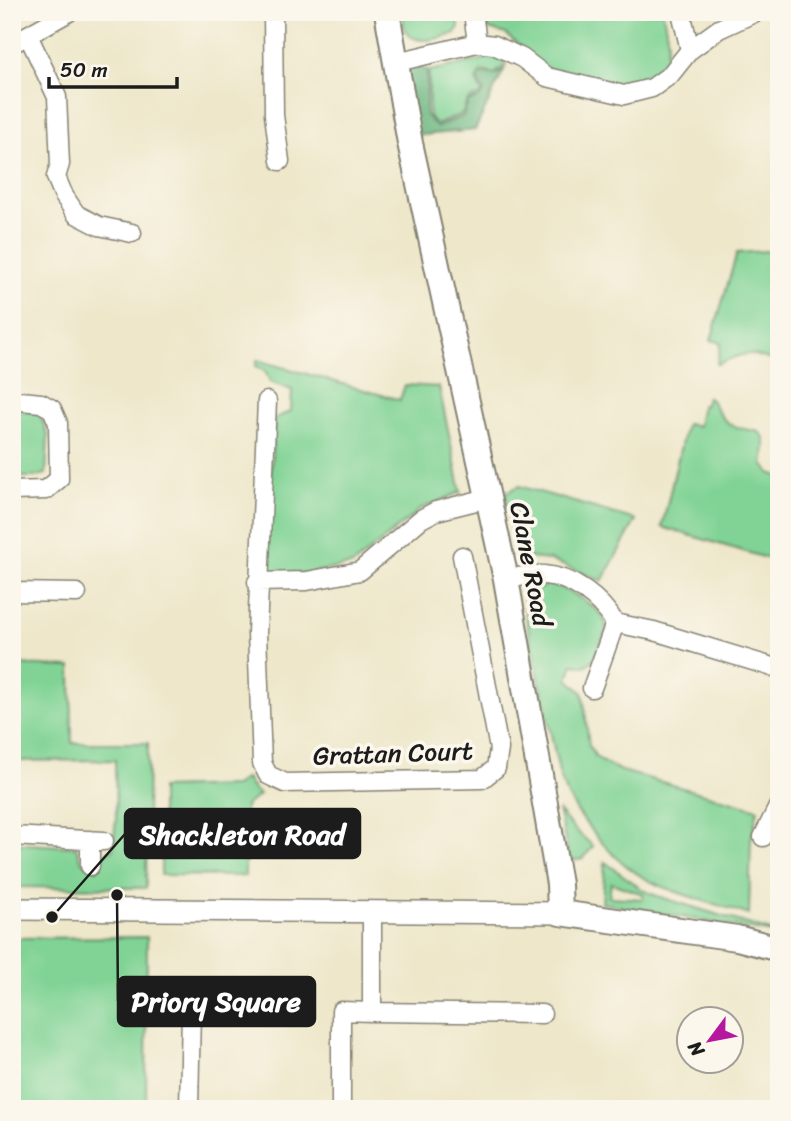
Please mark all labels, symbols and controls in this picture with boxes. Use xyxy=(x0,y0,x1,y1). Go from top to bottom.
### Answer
scale bar xyxy=(49,46,177,90)
text: 50 m xyxy=(60,51,108,89)
street label: Clane Road xyxy=(496,498,566,633)
street label: Grattan Court xyxy=(312,727,474,779)
callout: Shackleton Road xyxy=(125,809,360,858)
text: Shackleton Road xyxy=(138,810,347,859)
callout: Priory Square xyxy=(118,977,315,1026)
text: Priory Square xyxy=(131,977,301,1026)
north arrow xyxy=(676,1006,746,1076)
text: N xyxy=(678,1034,714,1064)

